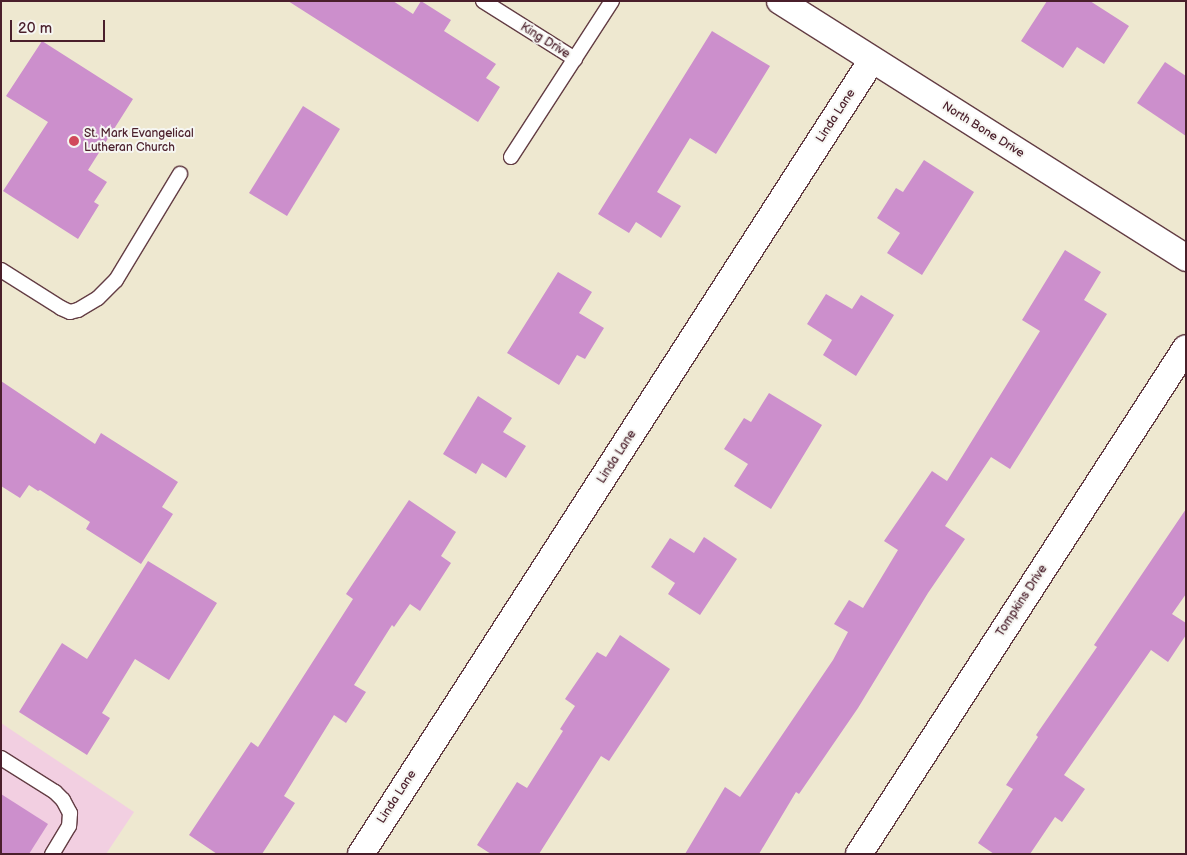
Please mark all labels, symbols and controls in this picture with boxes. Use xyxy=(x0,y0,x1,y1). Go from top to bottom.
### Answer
scale bar xyxy=(12,10,108,42)
text: 20 m xyxy=(18,19,52,38)
street label: King Drive xyxy=(518,20,572,62)
street label: Linda Lane xyxy=(813,87,859,145)
street label: North Bone Drive xyxy=(939,99,1027,161)
place label: St. Mark Evangelical Lutheran Church xyxy=(84,127,194,155)
marker: St. Mark Evangelical Lutheran Church xyxy=(68,135,80,147)
street label: Linda Lane xyxy=(594,428,640,486)
street label: Tompkins Drive xyxy=(993,562,1051,640)
street label: Linda Lane xyxy=(374,768,420,826)

